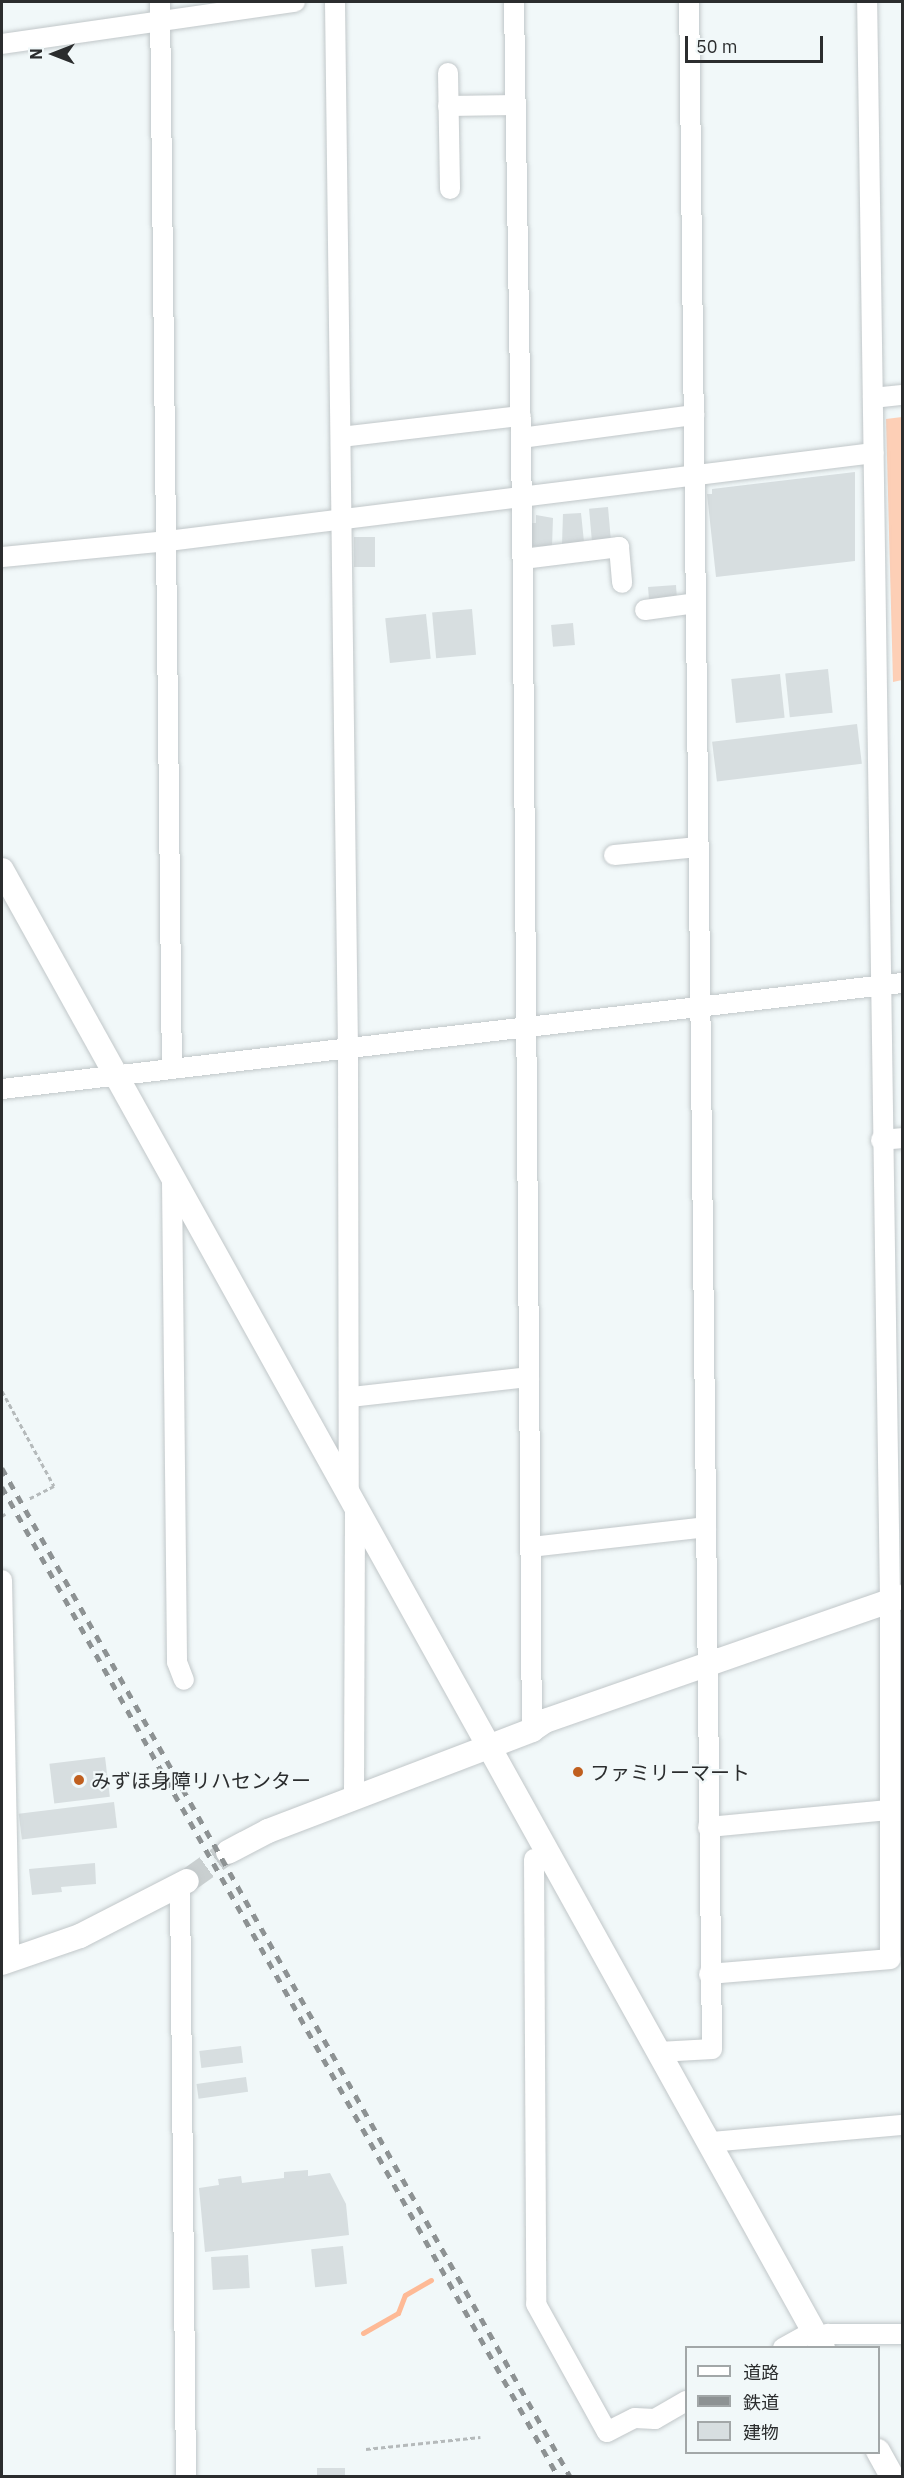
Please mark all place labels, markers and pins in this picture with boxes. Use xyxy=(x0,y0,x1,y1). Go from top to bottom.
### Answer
place label: ファミリーマート xyxy=(590,1760,750,1784)
marker: ファミリーマート xyxy=(571,1765,585,1779)
place label: みずほ身障リハセンター xyxy=(91,1768,311,1792)
marker: みずほ身障リハセンター xyxy=(72,1773,86,1787)

